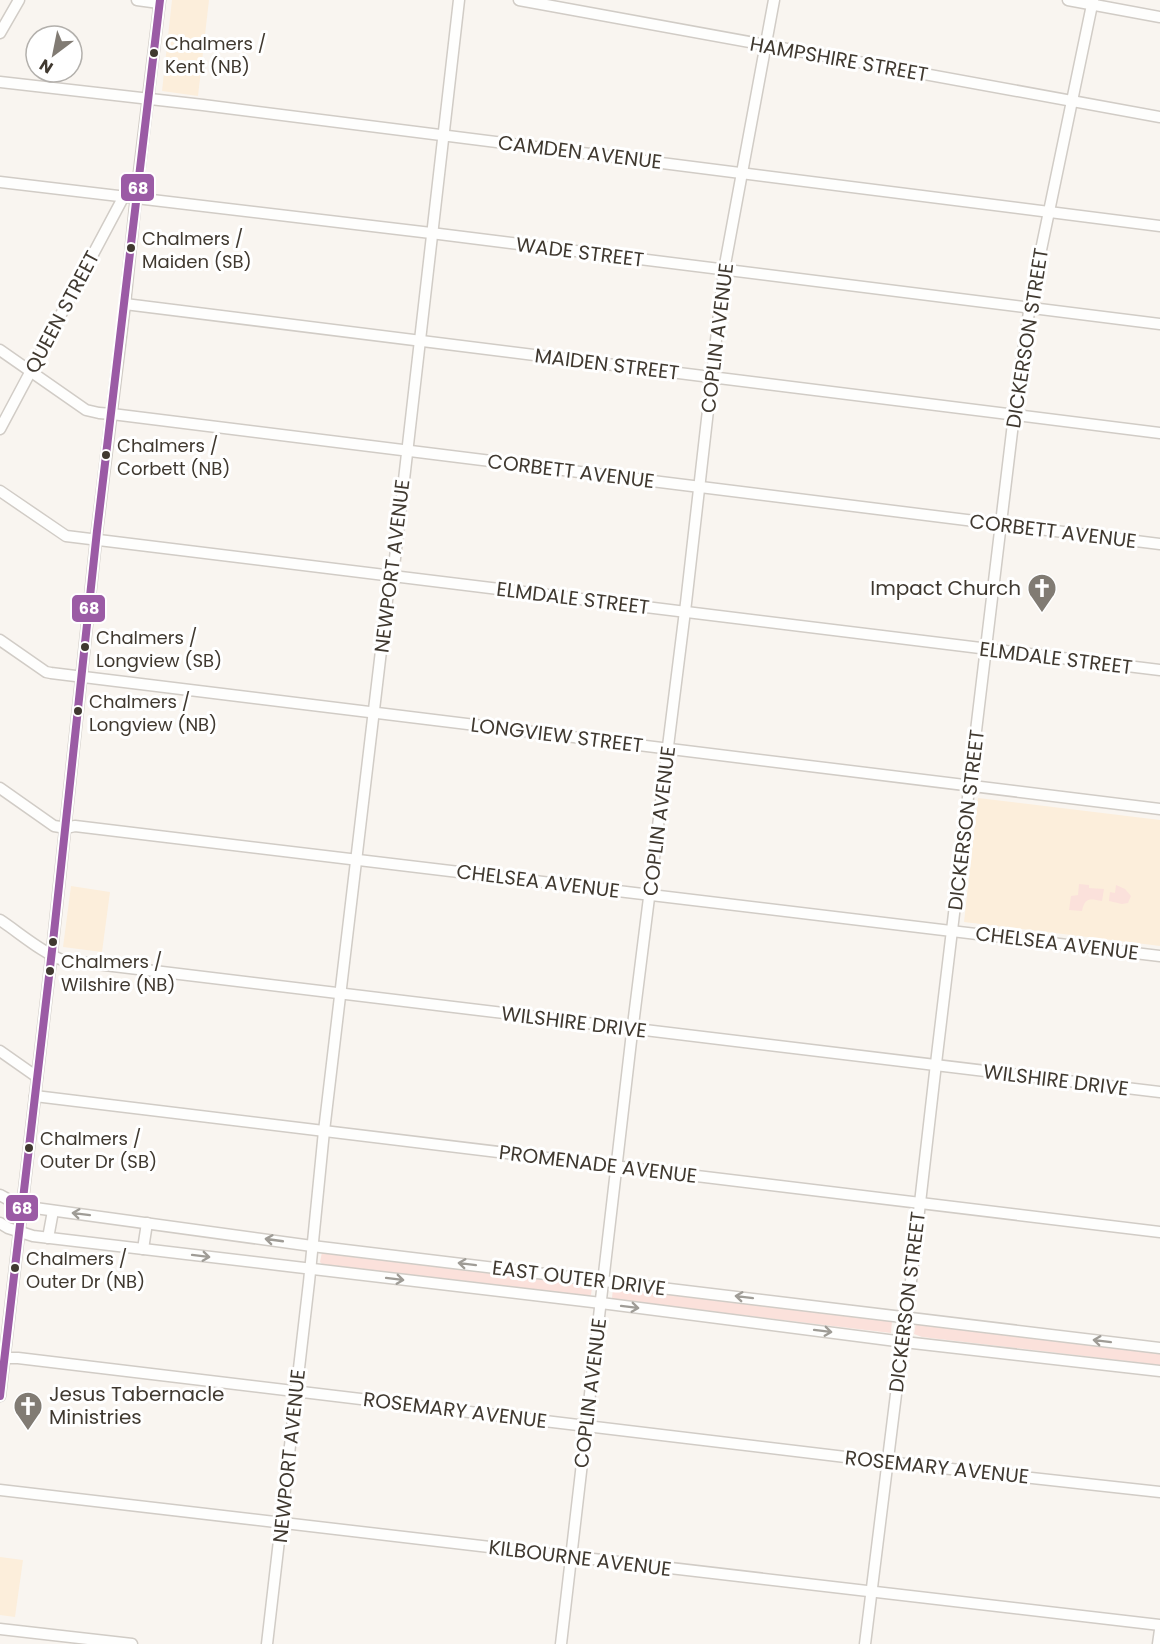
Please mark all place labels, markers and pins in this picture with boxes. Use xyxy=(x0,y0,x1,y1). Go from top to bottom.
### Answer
place label: Chalmers / Kent (NB) xyxy=(165,31,266,79)
marker: Chalmers / Kent (NB) xyxy=(148,47,160,59)
place label: Chalmers / Maiden (SB) xyxy=(142,226,252,274)
marker: Chalmers / Maiden (SB) xyxy=(125,242,137,254)
place label: Chalmers / Corbett (NB) xyxy=(117,433,230,481)
marker: Chalmers / Corbett (NB) xyxy=(100,449,112,461)
church icon: Impact Church xyxy=(1026,572,1058,614)
place label: Impact Church xyxy=(870,574,1021,602)
place label: Chalmers / Longview (SB) xyxy=(96,625,222,673)
marker: Chalmers / Longview (SB) xyxy=(79,641,91,653)
place label: Chalmers / Longview (NB) xyxy=(89,689,217,737)
marker: Chalmers / Longview (NB) xyxy=(72,705,84,717)
unlabelled marker xyxy=(47,936,59,948)
place label: Chalmers / Wilshire (NB) xyxy=(61,949,175,997)
marker: Chalmers / Wilshire (NB) xyxy=(44,965,56,977)
place label: Chalmers / Outer Dr (SB) xyxy=(40,1126,157,1174)
marker: Chalmers / Outer Dr (SB) xyxy=(23,1142,35,1154)
place label: Chalmers / Outer Dr (NB) xyxy=(26,1246,145,1294)
marker: Chalmers / Outer Dr (NB) xyxy=(9,1262,21,1274)
place label: Jesus Tabernacle Ministries xyxy=(49,1380,225,1431)
church icon: Jesus Tabernacle Ministries xyxy=(12,1390,44,1432)

